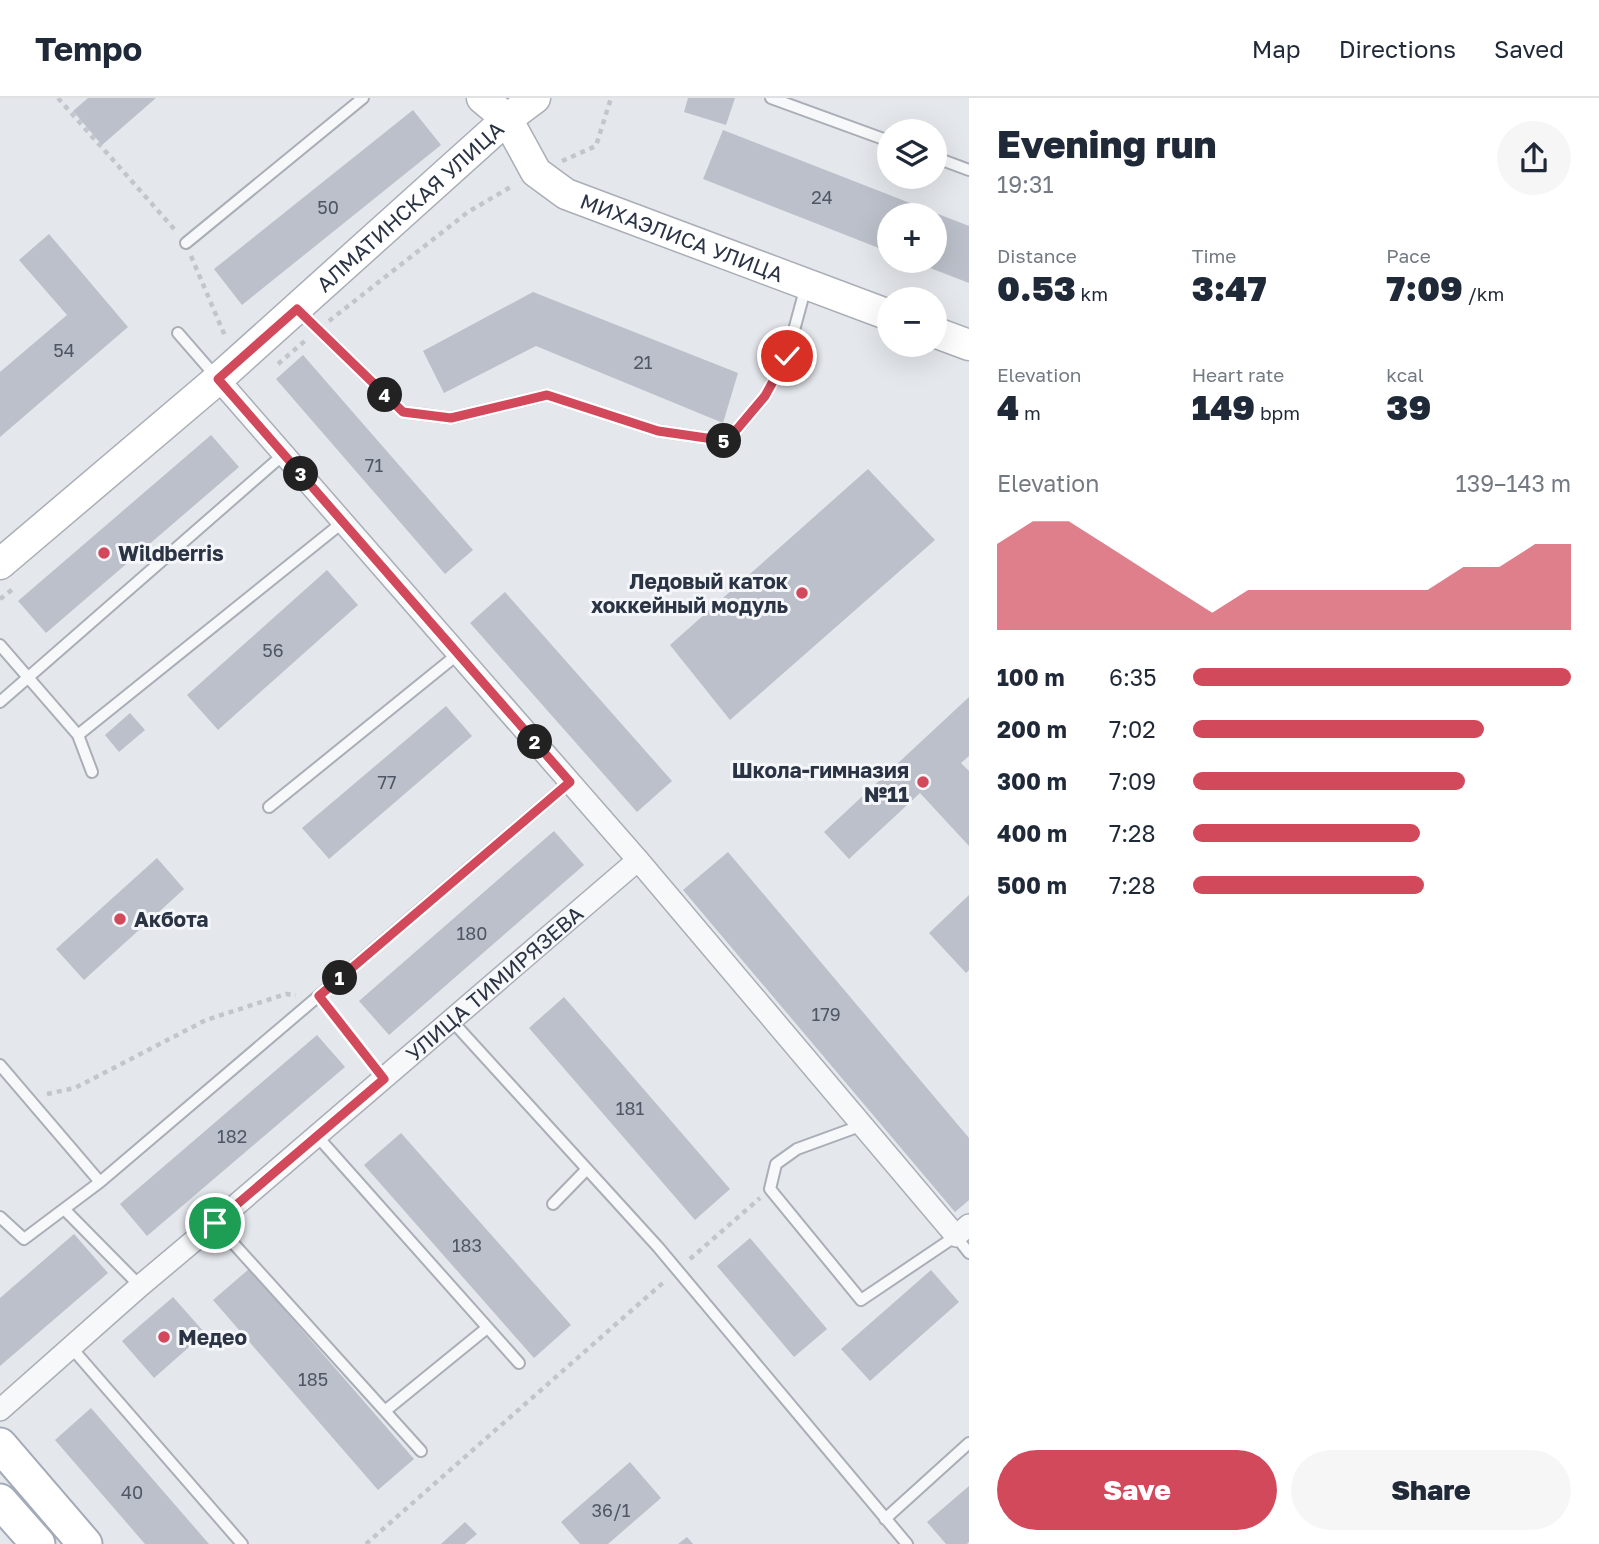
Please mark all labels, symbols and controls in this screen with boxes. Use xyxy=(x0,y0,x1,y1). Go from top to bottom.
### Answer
text: Tempo xyxy=(35,29,142,68)
text: Map xyxy=(1252,34,1301,63)
text: Directions xyxy=(1339,34,1456,63)
text: Saved xyxy=(1494,34,1564,63)
street label: АЛМАТИНСКАЯ УЛИЦА xyxy=(311,116,509,297)
map controls xyxy=(877,119,947,357)
button: layers xyxy=(877,119,947,189)
text: Evening run xyxy=(997,121,1216,166)
button: share xyxy=(1497,121,1571,195)
text: 19:31 xyxy=(997,170,1054,198)
house number: 24 xyxy=(811,186,833,208)
street label: МИХАЭЛИСА УЛИЦА xyxy=(577,188,787,287)
house number: 50 xyxy=(317,196,339,218)
button: + xyxy=(877,203,947,273)
text: Distance xyxy=(997,244,1077,267)
text: Time xyxy=(1192,244,1236,267)
text: Pace xyxy=(1386,244,1431,267)
text: 0.53 xyxy=(997,267,1076,309)
text: 3:47 xyxy=(1192,267,1267,309)
text: 7:09 xyxy=(1386,267,1463,309)
text: km xyxy=(1076,282,1108,305)
text: /km xyxy=(1463,282,1504,305)
button: − xyxy=(877,287,947,357)
pin xyxy=(757,326,817,386)
icon: check xyxy=(768,337,806,375)
house number: 54 xyxy=(53,339,75,361)
house number: 21 xyxy=(633,351,653,373)
text: Elevation xyxy=(997,363,1082,386)
text: Heart rate xyxy=(1192,363,1284,386)
text: kcal xyxy=(1386,363,1424,386)
pin: 4 xyxy=(368,378,402,412)
text: 4 xyxy=(379,383,390,406)
text: 4 xyxy=(997,386,1019,428)
text: 149 xyxy=(1192,386,1255,428)
text: 39 xyxy=(1386,386,1431,428)
text: m xyxy=(1019,401,1041,424)
text: bpm xyxy=(1255,401,1300,424)
pin: 5 xyxy=(706,424,742,458)
text: 5 xyxy=(718,429,729,452)
house number: 71 xyxy=(365,454,383,476)
pin: 3 xyxy=(284,456,318,492)
text: 3 xyxy=(295,462,306,485)
text: Elevation xyxy=(997,469,1099,497)
text: 139–143 m xyxy=(1456,469,1571,497)
place label: Wildberris xyxy=(118,540,224,566)
marker: Wildberris xyxy=(96,545,112,561)
place label: Ледовый каток хоккейный модуль xyxy=(591,568,788,618)
marker: Ледовый каток хоккейный модуль xyxy=(794,585,810,601)
house number: 56 xyxy=(262,639,284,661)
text: 100 m xyxy=(997,663,1065,691)
text: 6:35 xyxy=(1109,663,1157,691)
text: 200 m xyxy=(997,715,1067,743)
text: 7:02 xyxy=(1109,715,1156,743)
pin: 2 xyxy=(518,724,552,760)
text: 2 xyxy=(529,730,540,753)
place label: Школа-гимназия №11 xyxy=(732,757,909,807)
text: 300 m xyxy=(997,767,1067,795)
text: 7:09 xyxy=(1109,767,1156,795)
house number: 77 xyxy=(377,771,397,793)
marker: Школа-гимназия №11 xyxy=(915,774,931,790)
text: 400 m xyxy=(997,819,1067,847)
text: 7:28 xyxy=(1109,819,1155,847)
text: 500 m xyxy=(997,871,1067,899)
text: 7:28 xyxy=(1109,871,1155,899)
street label: УЛИЦА ТИМИРЯЗЕВА xyxy=(400,900,588,1066)
place label: Акбота xyxy=(134,906,209,932)
marker: Акбота xyxy=(112,911,128,927)
house number: 180 xyxy=(457,922,487,944)
pin: 1 xyxy=(322,960,358,996)
text: 1 xyxy=(335,966,344,989)
house number: 179 xyxy=(811,1003,841,1025)
house number: 181 xyxy=(616,1097,644,1119)
house number: 182 xyxy=(217,1125,247,1147)
pin xyxy=(185,1193,245,1253)
icon: arrive xyxy=(196,1204,234,1242)
house number: 183 xyxy=(452,1234,482,1256)
place label: Медео xyxy=(178,1324,247,1350)
marker: Медео xyxy=(156,1329,172,1345)
house number: 185 xyxy=(298,1368,328,1390)
button: Save xyxy=(997,1450,1277,1530)
button: Share xyxy=(1291,1450,1571,1530)
house number: 40 xyxy=(121,1481,143,1503)
house number: 36/1 xyxy=(592,1499,631,1521)

